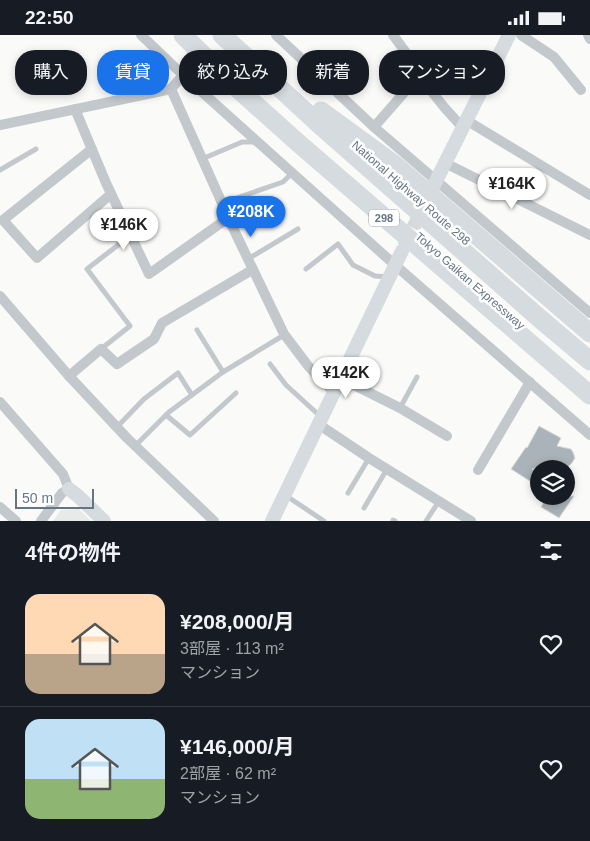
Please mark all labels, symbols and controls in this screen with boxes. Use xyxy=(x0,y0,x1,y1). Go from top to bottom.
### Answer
text: 22:50 xyxy=(25,7,74,28)
chip: 購入 xyxy=(15,50,87,95)
chip: 賃貸 xyxy=(97,50,169,95)
chip: 絞り込み xyxy=(179,50,287,95)
chip: 新着 xyxy=(297,50,369,95)
chip: マンション xyxy=(379,50,505,95)
street label: National Highway Route 298 xyxy=(349,138,473,248)
pin: ¥164K xyxy=(477,167,547,210)
text: ¥164K xyxy=(488,175,536,192)
pin: ¥208K xyxy=(216,195,286,238)
text: ¥208K xyxy=(227,203,275,220)
pin: ¥146K xyxy=(89,209,159,251)
road number: 298 xyxy=(369,209,399,227)
text: ¥146K xyxy=(100,216,148,233)
street label: Tokyo Gaikan Expressway xyxy=(412,230,528,332)
pin: ¥142K xyxy=(311,357,381,399)
text: ¥142K xyxy=(322,364,370,381)
map controls xyxy=(530,460,575,505)
button: layers xyxy=(530,460,575,505)
scale bar xyxy=(15,486,94,509)
text: 50 m xyxy=(22,490,53,506)
icon: filters xyxy=(537,537,565,565)
text: 4件の物件 xyxy=(25,541,121,564)
text: ¥208,000/月 xyxy=(180,610,294,633)
icon: home xyxy=(65,614,125,674)
icon: heart xyxy=(537,630,565,658)
text: 3部屋 · 113 m² xyxy=(180,640,284,657)
text: マンション xyxy=(180,664,260,681)
text: ¥146,000/月 xyxy=(180,735,294,758)
icon: home xyxy=(65,739,125,799)
icon: heart xyxy=(537,755,565,783)
text: 2部屋 · 62 m² xyxy=(180,765,276,782)
text: マンション xyxy=(180,789,260,806)

